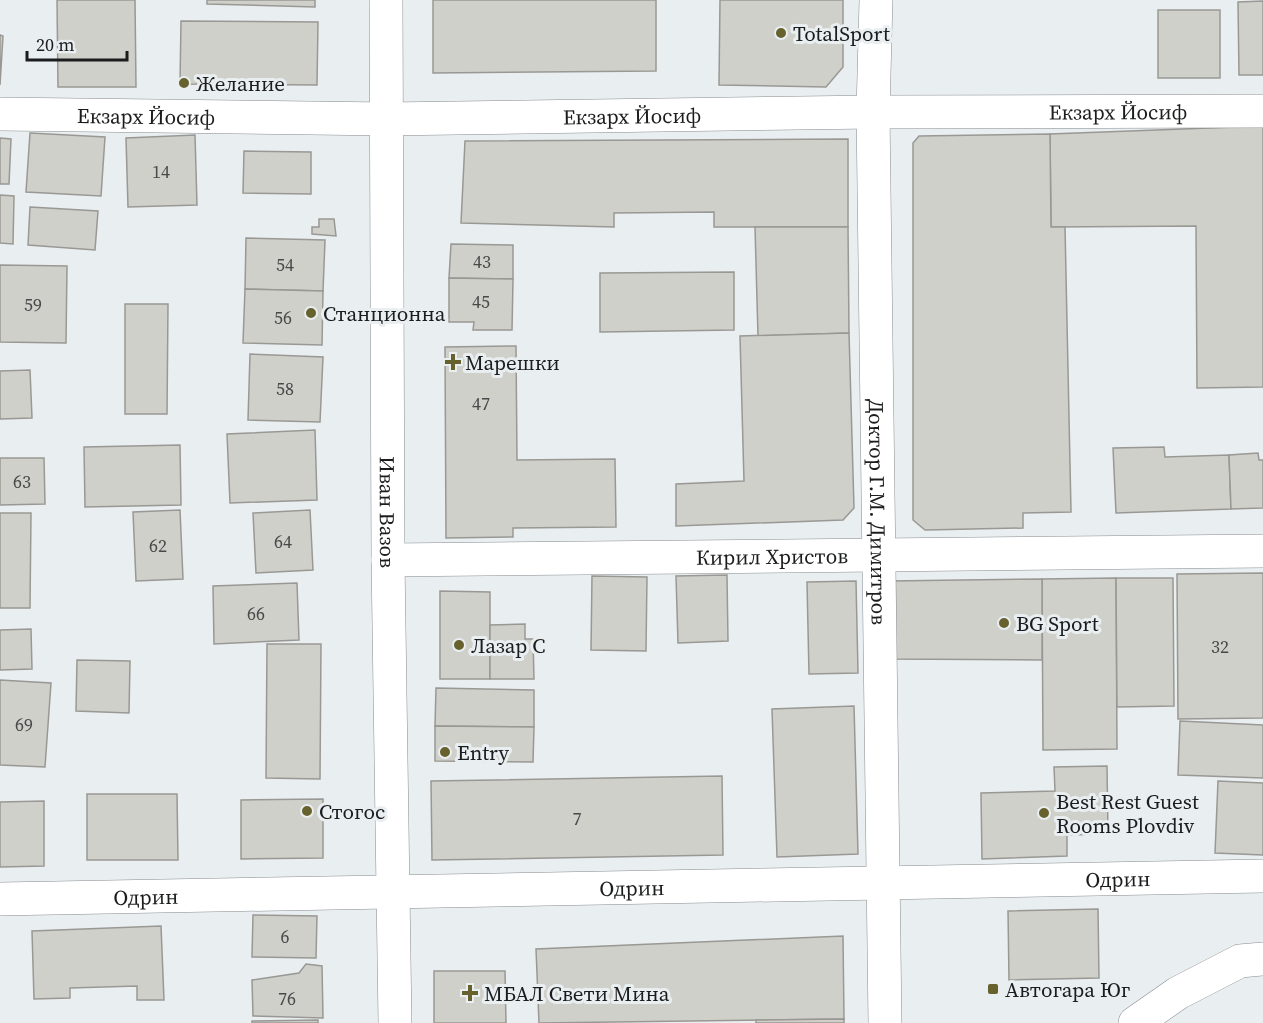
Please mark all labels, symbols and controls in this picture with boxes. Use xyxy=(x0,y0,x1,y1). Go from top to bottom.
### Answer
place label: TotalSport xyxy=(793,19,890,48)
scale bar xyxy=(27,24,128,62)
marker: TotalSport xyxy=(774,26,788,40)
text: 20 m xyxy=(36,32,74,57)
place label: Желание xyxy=(196,69,285,98)
marker: Желание xyxy=(177,76,191,90)
street label: Екзарх Йосиф xyxy=(1049,97,1187,126)
street label: Екзарх Йосиф xyxy=(77,100,215,131)
street label: Екзарх Йосиф xyxy=(563,100,701,131)
house number: 14 xyxy=(152,159,170,184)
house number: 43 xyxy=(473,249,491,274)
house number: 54 xyxy=(276,252,294,277)
house number: 45 xyxy=(472,289,490,314)
house number: 59 xyxy=(24,292,42,317)
place label: Станционна xyxy=(323,299,446,328)
house number: 56 xyxy=(274,305,292,330)
marker: Станционна xyxy=(304,306,318,320)
place label: Марешки xyxy=(465,348,560,377)
marker: Марешки xyxy=(446,355,460,369)
house number: 58 xyxy=(276,376,294,401)
house number: 47 xyxy=(472,391,490,416)
street label: Доктор Г.М. Димитров xyxy=(862,399,894,625)
street label: Иван Вазов xyxy=(373,456,403,568)
house number: 63 xyxy=(13,469,31,494)
house number: 64 xyxy=(274,529,292,554)
house number: 62 xyxy=(149,533,167,558)
street label: Кирил Христов xyxy=(696,541,848,571)
house number: 66 xyxy=(247,601,265,626)
place label: BG Sport xyxy=(1016,609,1099,638)
marker: BG Sport xyxy=(997,616,1011,630)
place label: Лазар С xyxy=(471,631,546,660)
house number: 32 xyxy=(1211,634,1229,659)
marker: Лазар С xyxy=(452,638,466,652)
house number: 69 xyxy=(15,712,33,737)
place label: Entry xyxy=(457,738,509,767)
marker: Entry xyxy=(438,745,452,759)
place label: Best Rest Guest Rooms Plovdiv xyxy=(1056,787,1199,840)
place label: Стогос xyxy=(319,797,385,826)
marker: Стогос xyxy=(300,804,314,818)
house number: 7 xyxy=(573,806,582,831)
marker: Best Rest Guest Rooms Plovdiv xyxy=(1037,806,1051,820)
street label: Одрин xyxy=(1085,864,1151,894)
street label: Одрин xyxy=(599,872,665,903)
street label: Одрин xyxy=(113,881,179,911)
house number: 6 xyxy=(281,924,290,949)
place label: Автогара Юг xyxy=(1005,975,1130,1004)
place label: МБАЛ Свети Мина xyxy=(484,979,670,1008)
marker: Автогара Юг xyxy=(986,982,1000,996)
marker: МБАЛ Свети Мина xyxy=(461,984,479,1002)
house number: 76 xyxy=(278,986,296,1011)

